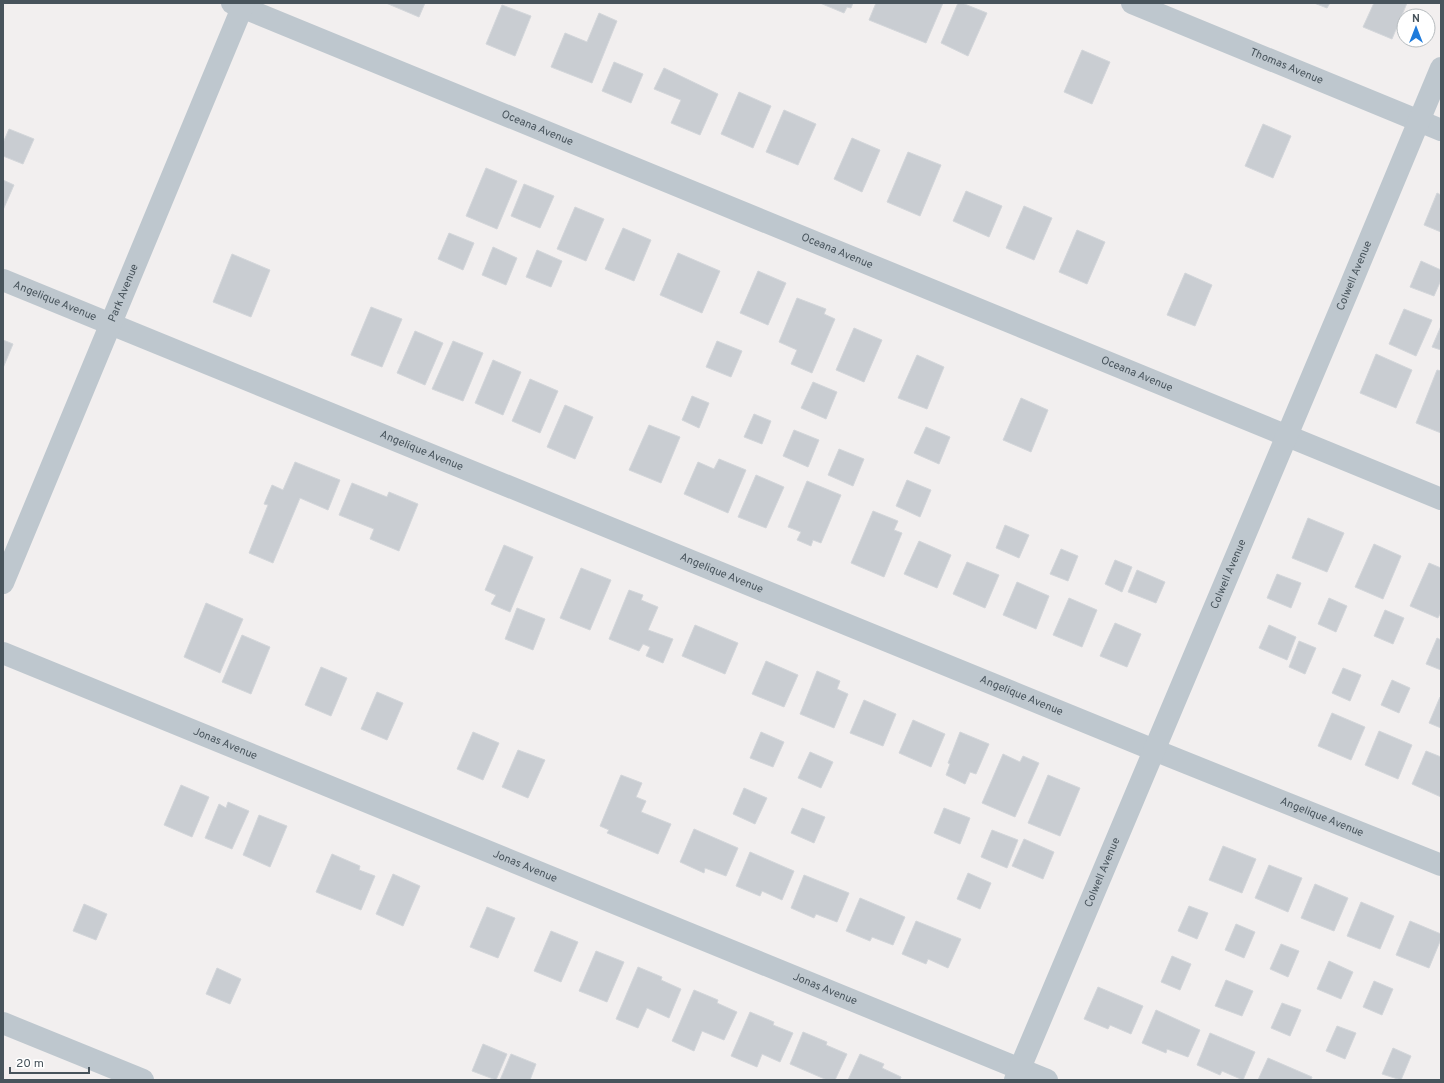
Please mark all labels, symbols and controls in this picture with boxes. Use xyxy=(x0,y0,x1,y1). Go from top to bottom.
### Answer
north arrow xyxy=(1396,8,1436,48)
text: N xyxy=(1412,12,1420,26)
street label: Thomas Avenue xyxy=(1248,45,1325,88)
street label: Oceana Avenue xyxy=(499,107,575,149)
street label: Oceana Avenue xyxy=(799,230,875,272)
street label: Colwell Avenue xyxy=(1334,238,1375,313)
street label: Park Avenue xyxy=(105,262,142,324)
street label: Angelique Avenue xyxy=(11,278,99,324)
street label: Oceana Avenue xyxy=(1099,353,1175,395)
street label: Angelique Avenue xyxy=(378,428,465,474)
street label: Colwell Avenue xyxy=(1208,537,1250,611)
street label: Angelique Avenue xyxy=(678,550,765,597)
street label: Angelique Avenue xyxy=(978,673,1065,719)
street label: Jonas Avenue xyxy=(191,724,259,763)
street label: Angelique Avenue xyxy=(1278,794,1366,840)
street label: Colwell Avenue xyxy=(1081,835,1123,910)
street label: Jonas Avenue xyxy=(491,847,559,886)
street label: Jonas Avenue xyxy=(791,970,859,1009)
scale bar xyxy=(10,1049,89,1075)
text: 20 m xyxy=(16,1056,44,1072)

